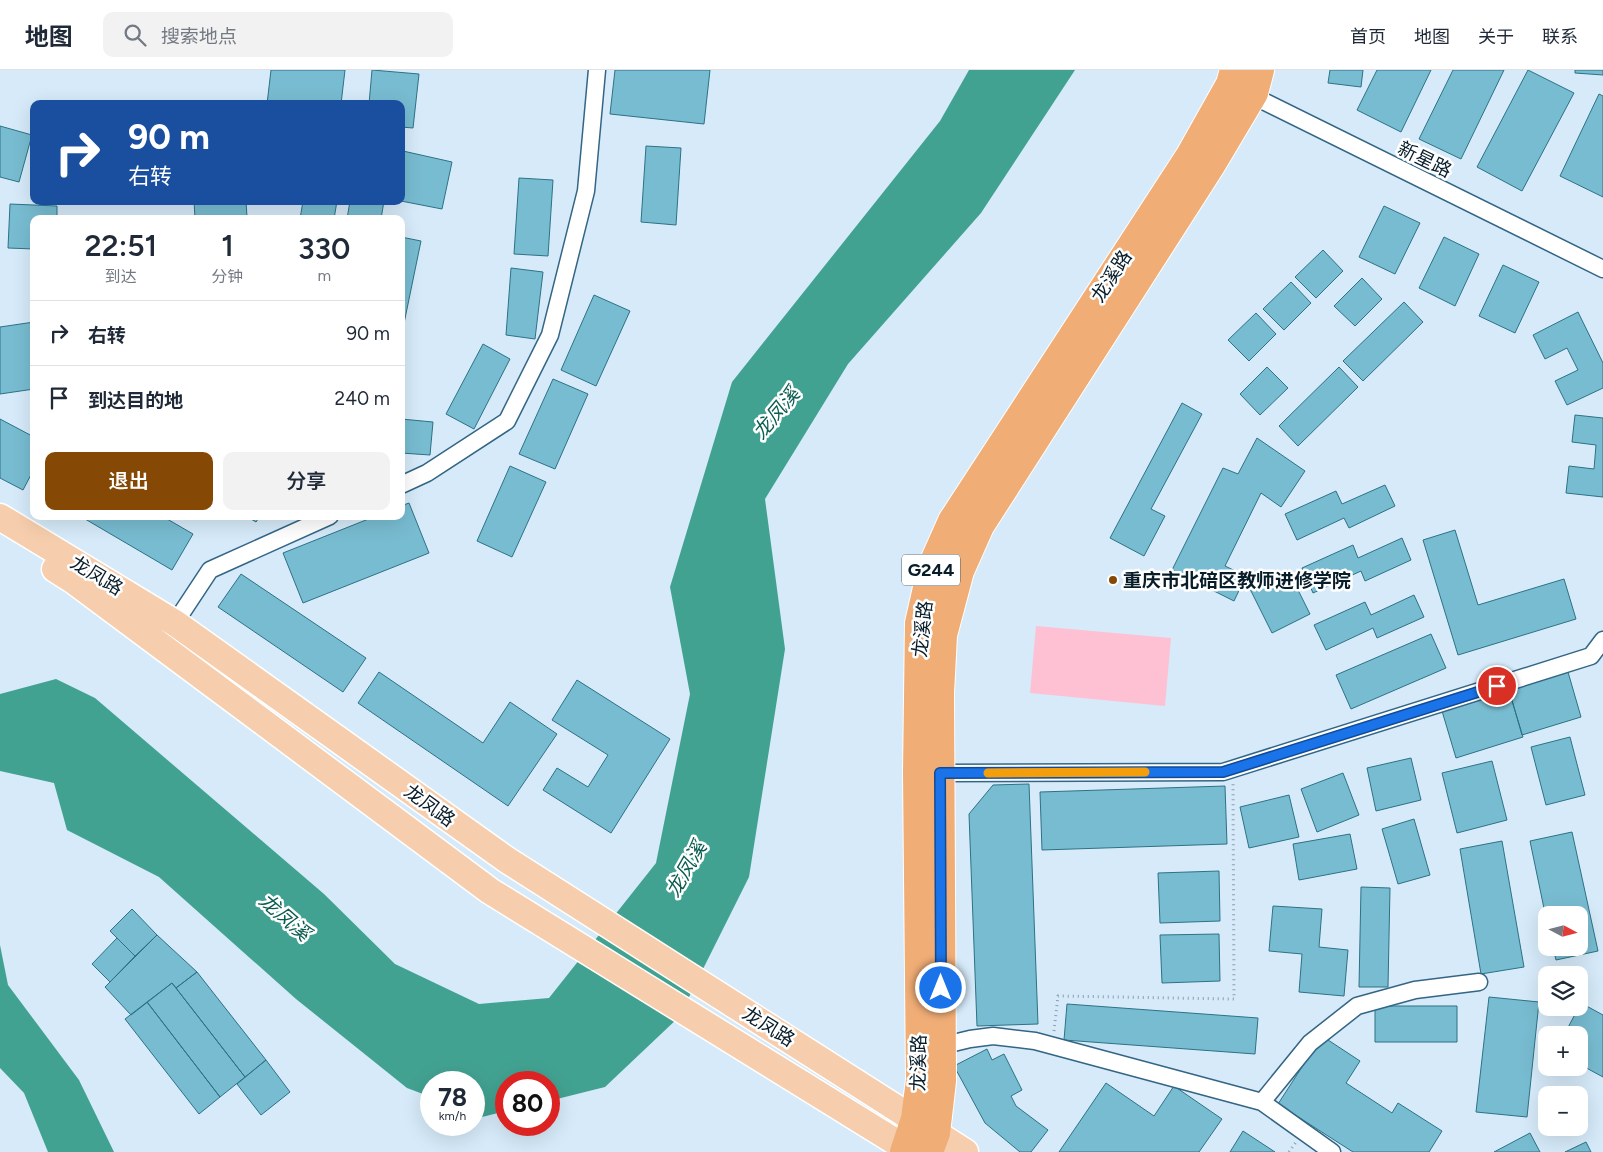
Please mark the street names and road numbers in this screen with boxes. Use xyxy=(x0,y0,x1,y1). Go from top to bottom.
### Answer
street label: 新星路 xyxy=(1394,137,1455,182)
street label: 龙溪路 xyxy=(1086,246,1137,306)
street label: 龙凤路 xyxy=(66,551,127,600)
road number: G244 xyxy=(902,554,960,586)
street label: 龙溪路 xyxy=(908,599,937,659)
street label: 龙凤路 xyxy=(400,779,460,831)
street label: 龙凤路 xyxy=(738,1002,799,1051)
street label: 龙溪路 xyxy=(907,1034,930,1092)

